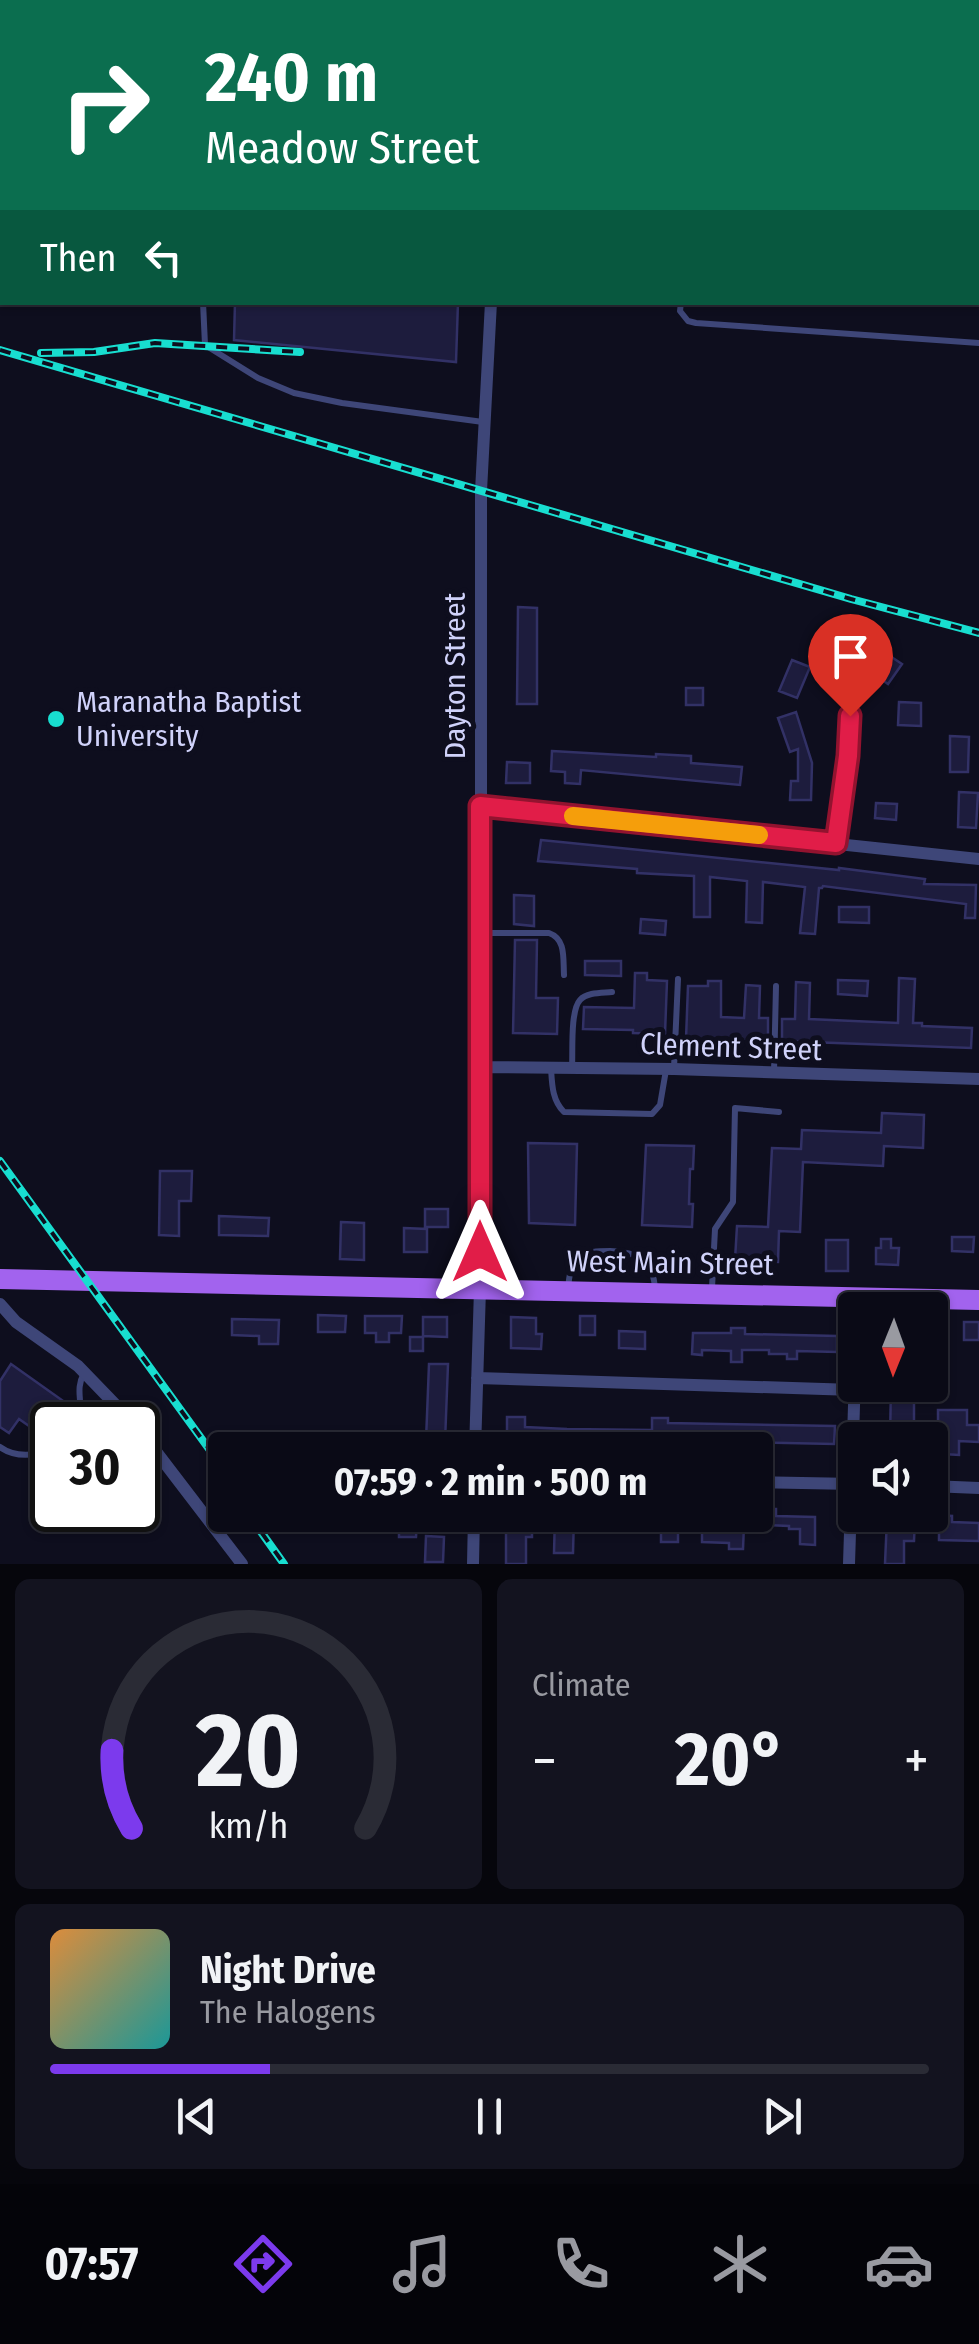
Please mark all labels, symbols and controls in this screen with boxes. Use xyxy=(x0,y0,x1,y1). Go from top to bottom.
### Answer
text: 240 m xyxy=(205,36,378,120)
icon: right xyxy=(40,40,170,170)
text: Meadow Street xyxy=(205,121,479,175)
icon: left xyxy=(136,230,191,285)
text: Then xyxy=(40,235,116,281)
street label: Dayton Street xyxy=(437,593,473,759)
pin xyxy=(808,614,893,717)
icon: arrive xyxy=(823,629,878,684)
place label: Maranatha Baptist University xyxy=(76,684,301,754)
marker: Maranatha Baptist University xyxy=(45,708,67,730)
street label: Clement Street xyxy=(639,1026,823,1068)
position arrow xyxy=(428,1200,532,1304)
street label: West Main Street xyxy=(566,1243,774,1283)
north arrow xyxy=(838,1292,948,1402)
map controls xyxy=(838,1292,948,1532)
speed limit sign: 30 xyxy=(30,1402,160,1532)
button: sound xyxy=(838,1422,948,1532)
text: 07:59 · 2 min · 500 m xyxy=(334,1459,647,1505)
text: Climate xyxy=(532,1666,631,1704)
text: 20 xyxy=(195,1689,301,1814)
text: 20° xyxy=(675,1715,786,1805)
text: − xyxy=(532,1728,557,1794)
text: + xyxy=(904,1728,929,1794)
text: km/h xyxy=(209,1805,288,1847)
text: Night Drive xyxy=(200,1947,376,1993)
text: The Halogens xyxy=(200,1993,376,2031)
icon: previous xyxy=(169,2089,224,2144)
icon: pause xyxy=(462,2089,517,2144)
icon: next xyxy=(755,2089,810,2144)
icon: directions xyxy=(228,2229,298,2299)
icon: music xyxy=(387,2229,457,2299)
icon: phone xyxy=(546,2229,616,2299)
icon: climate xyxy=(705,2229,775,2299)
icon: car xyxy=(864,2229,934,2299)
text: 07:57 xyxy=(45,2237,138,2291)

